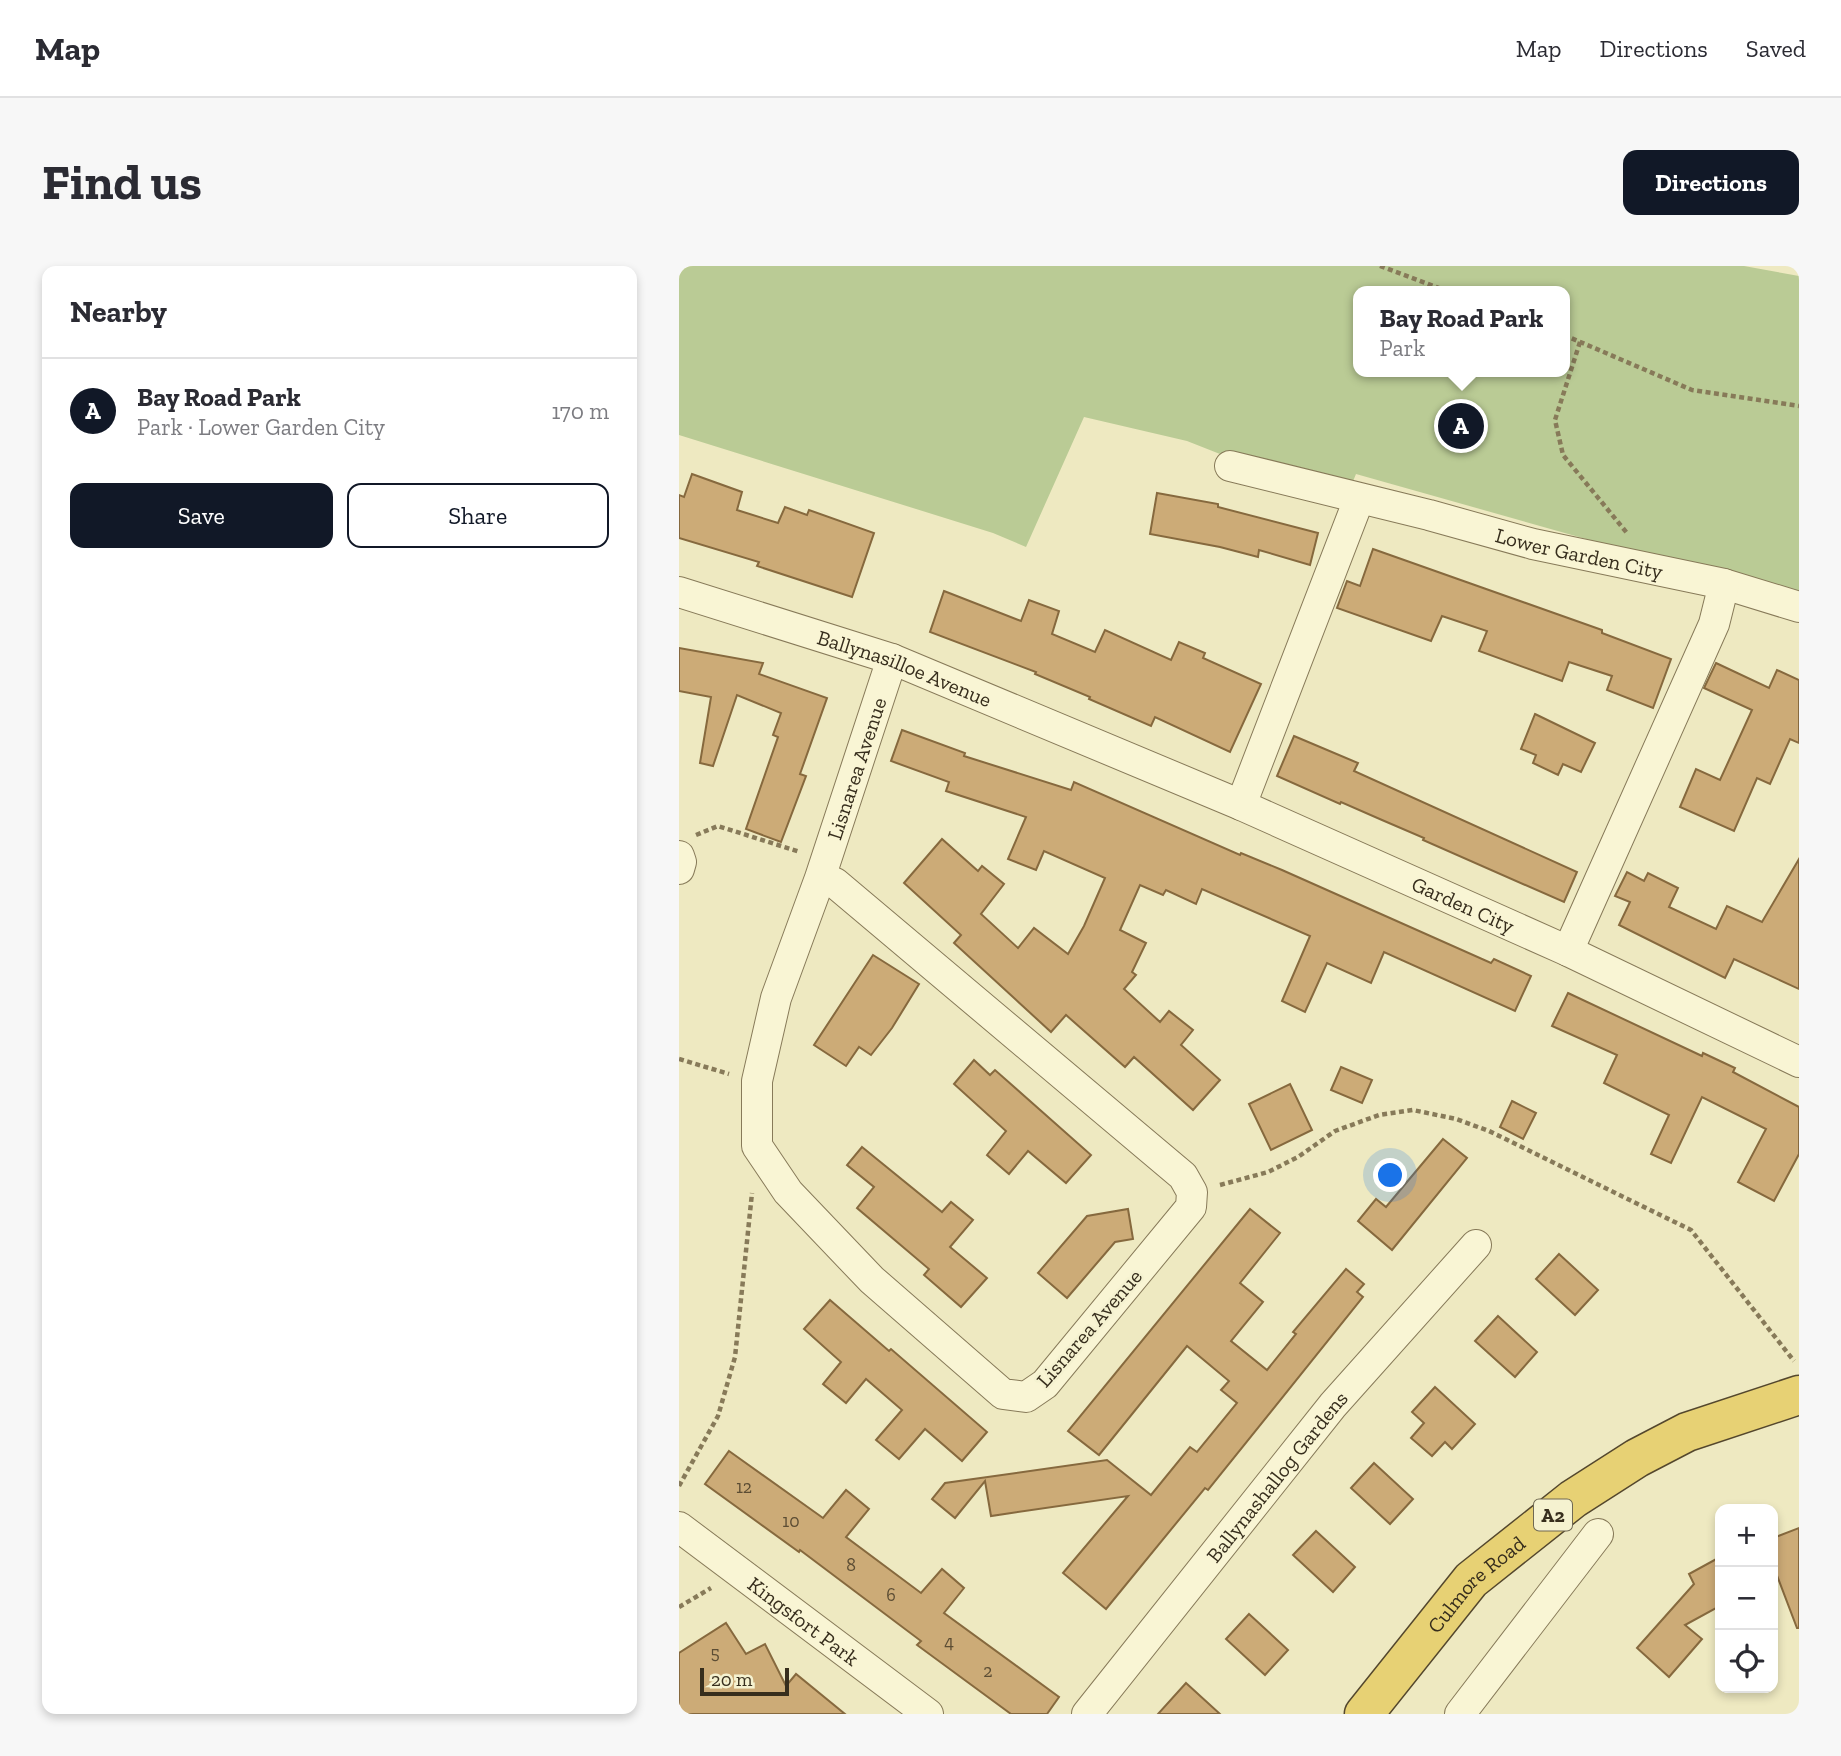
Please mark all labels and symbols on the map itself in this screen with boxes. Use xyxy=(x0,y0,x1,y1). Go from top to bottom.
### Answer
pin: A xyxy=(1438,400,1484,452)
street label: Lower Garden City xyxy=(1493,522,1665,583)
street label: Ballynasilloe Avenue xyxy=(814,624,996,712)
street label: Lisnarea Avenue xyxy=(821,694,891,843)
street label: Garden City xyxy=(1408,870,1519,938)
your location xyxy=(1373,1158,1407,1192)
street label: Lisnarea Avenue xyxy=(1031,1264,1147,1392)
street label: Ballynashallog Gardens xyxy=(1200,1385,1352,1567)
house number: 12 xyxy=(736,1476,752,1498)
road number: A2 xyxy=(1534,1499,1572,1530)
house number: 10 xyxy=(782,1510,800,1532)
street label: Culmore Road xyxy=(1421,1530,1530,1638)
house number: 8 xyxy=(846,1554,856,1576)
street label: Kingsfort Park xyxy=(743,1571,864,1671)
house number: 6 xyxy=(886,1584,896,1606)
house number: 4 xyxy=(944,1631,954,1653)
house number: 5 xyxy=(710,1642,720,1664)
house number: 2 xyxy=(983,1660,993,1682)
scale bar xyxy=(700,1665,789,1697)

